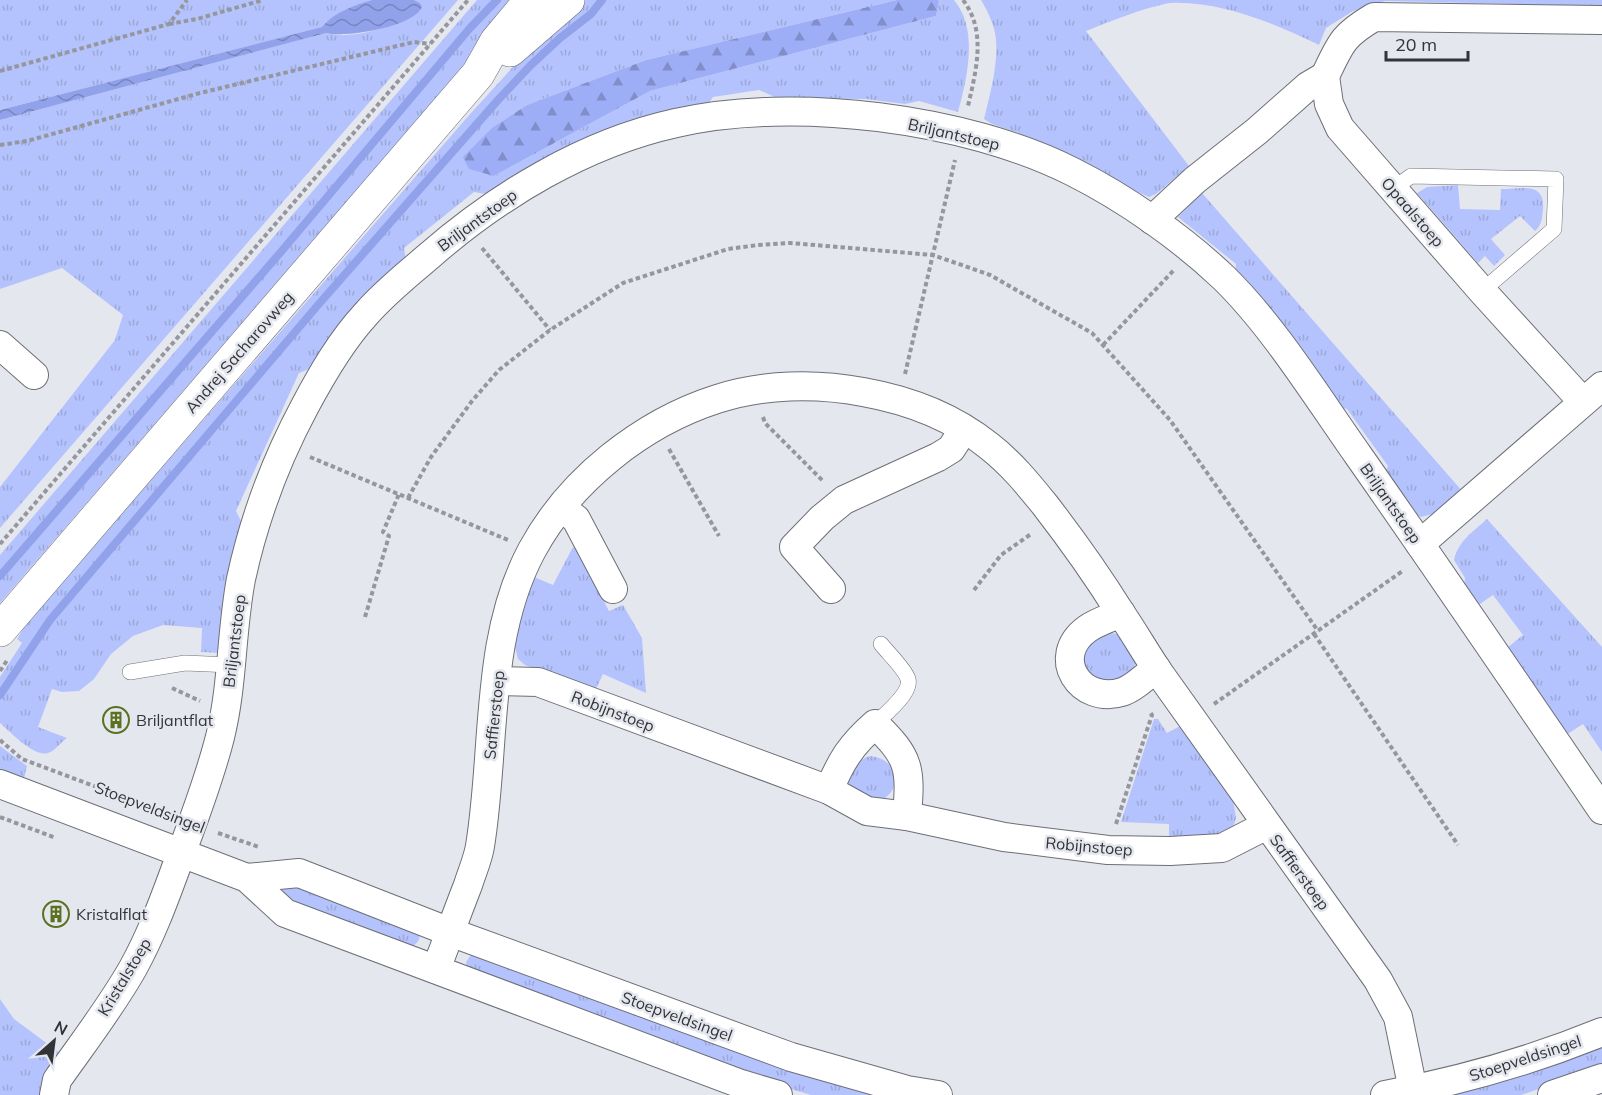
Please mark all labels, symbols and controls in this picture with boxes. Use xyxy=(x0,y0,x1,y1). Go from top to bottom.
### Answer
scale bar xyxy=(1386,24,1468,62)
text: 20 m xyxy=(1395,33,1437,56)
street label: Briljantstoep xyxy=(906,114,1002,154)
street label: Opaalstoep xyxy=(1377,173,1449,251)
street label: Briljantstoep xyxy=(433,184,521,256)
street label: Andrej Sacharovweg xyxy=(181,287,297,417)
street label: Briljantstoep xyxy=(1356,459,1426,547)
street label: Briljantstoep xyxy=(218,593,250,689)
street label: Saffierstoep xyxy=(479,670,509,760)
street label: Robijnstoep xyxy=(569,686,657,736)
building icon: Briljantflat xyxy=(101,705,131,735)
place label: Briljantflat xyxy=(136,710,214,730)
street label: Stoepveldsingel xyxy=(92,777,208,837)
street label: Saffierstoep xyxy=(1266,830,1334,914)
street label: Robijnstoep xyxy=(1045,832,1133,860)
building icon: Kristalflat xyxy=(41,899,71,929)
place label: Kristalflat xyxy=(76,904,147,924)
street label: Kristalstoep xyxy=(93,934,155,1020)
street label: Stoepveldsingel xyxy=(619,987,735,1045)
north arrow xyxy=(24,1011,84,1071)
text: N xyxy=(51,1016,71,1039)
street label: Stoepveldsingel xyxy=(1466,1030,1584,1086)

